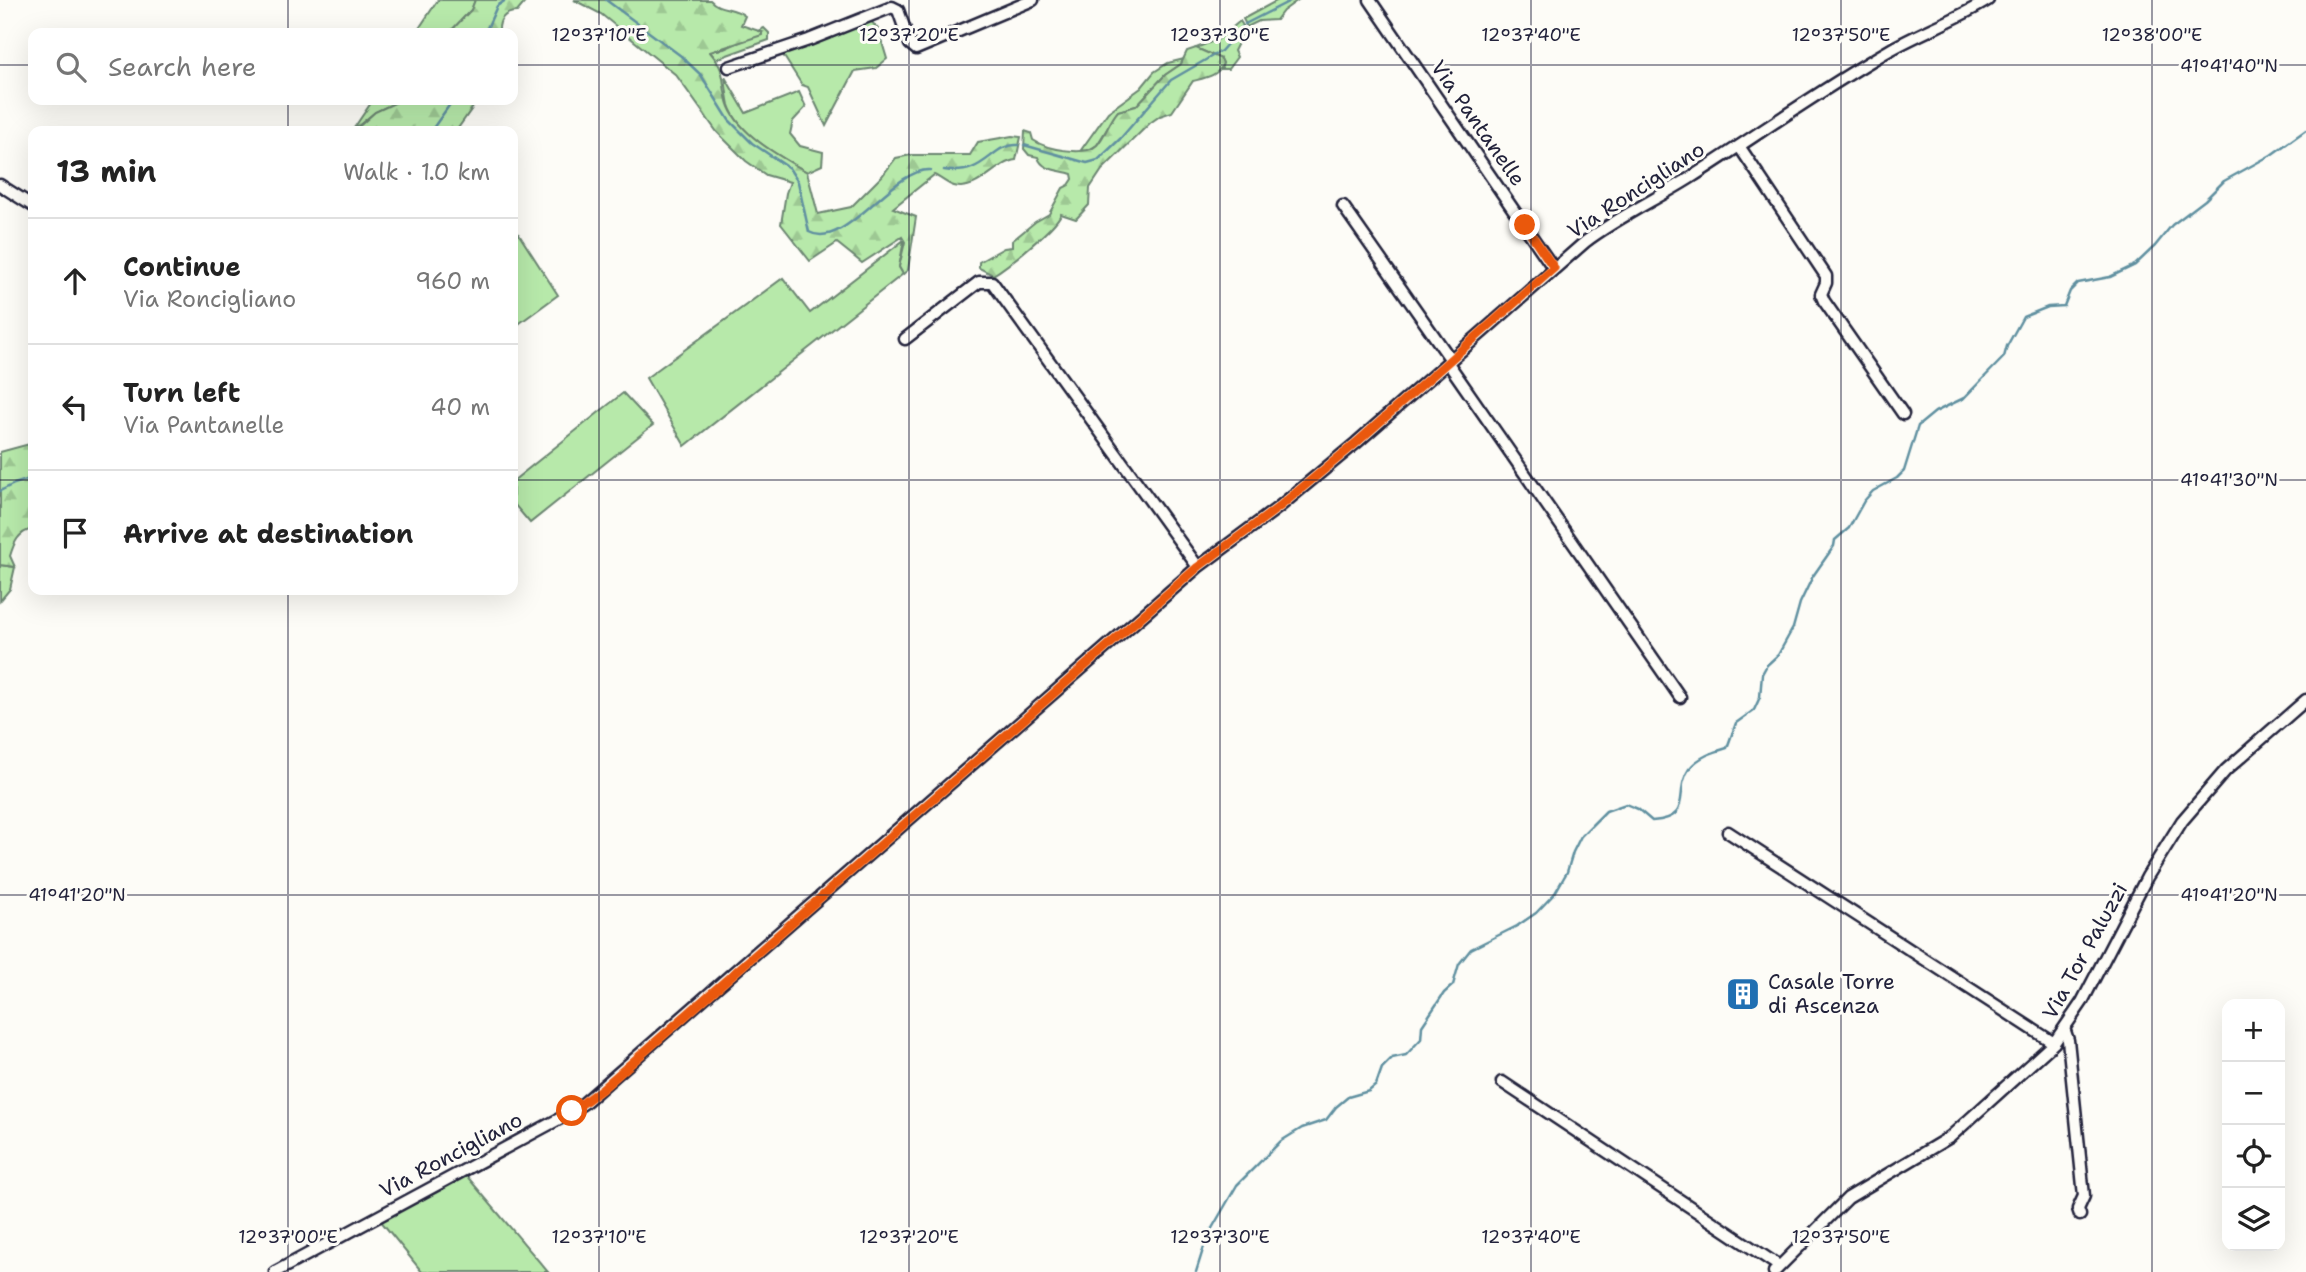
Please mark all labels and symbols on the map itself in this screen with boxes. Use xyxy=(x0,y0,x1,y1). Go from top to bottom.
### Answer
text: 12°37'10"E xyxy=(552,23,646,47)
text: 12°37'20"E xyxy=(859,23,959,47)
text: 12°37'30"E xyxy=(1170,23,1270,47)
text: 12°37'40"E xyxy=(1481,23,1581,47)
text: 12°37'50"E xyxy=(1792,23,1890,47)
text: 12°38'00"E xyxy=(2102,23,2202,47)
text: 41°41'40"N xyxy=(2180,54,2278,78)
street label: Via Pantanelle xyxy=(1424,55,1532,191)
street label: Via Roncigliano xyxy=(1562,135,1710,245)
route end xyxy=(1509,209,1540,240)
text: 41°41'30"N xyxy=(2180,468,2278,492)
street label: Via Tor Paluzzi xyxy=(2036,878,2134,1024)
text: 41°41'20"N xyxy=(28,883,126,907)
text: 41°41'20"N xyxy=(2180,883,2278,907)
place label: Casale Torre di Ascenza xyxy=(1768,968,1895,1020)
building icon: Casale Torre di Ascenza xyxy=(1724,975,1762,1013)
route start xyxy=(556,1095,587,1126)
street label: Via Roncigliano xyxy=(375,1106,527,1204)
text: 12°37'00"E xyxy=(238,1225,338,1249)
text: 12°37'10"E xyxy=(552,1225,646,1249)
text: 12°37'20"E xyxy=(859,1225,959,1249)
text: 12°37'30"E xyxy=(1170,1225,1270,1249)
text: 12°37'40"E xyxy=(1481,1225,1581,1249)
text: 12°37'50"E xyxy=(1792,1225,1890,1249)

